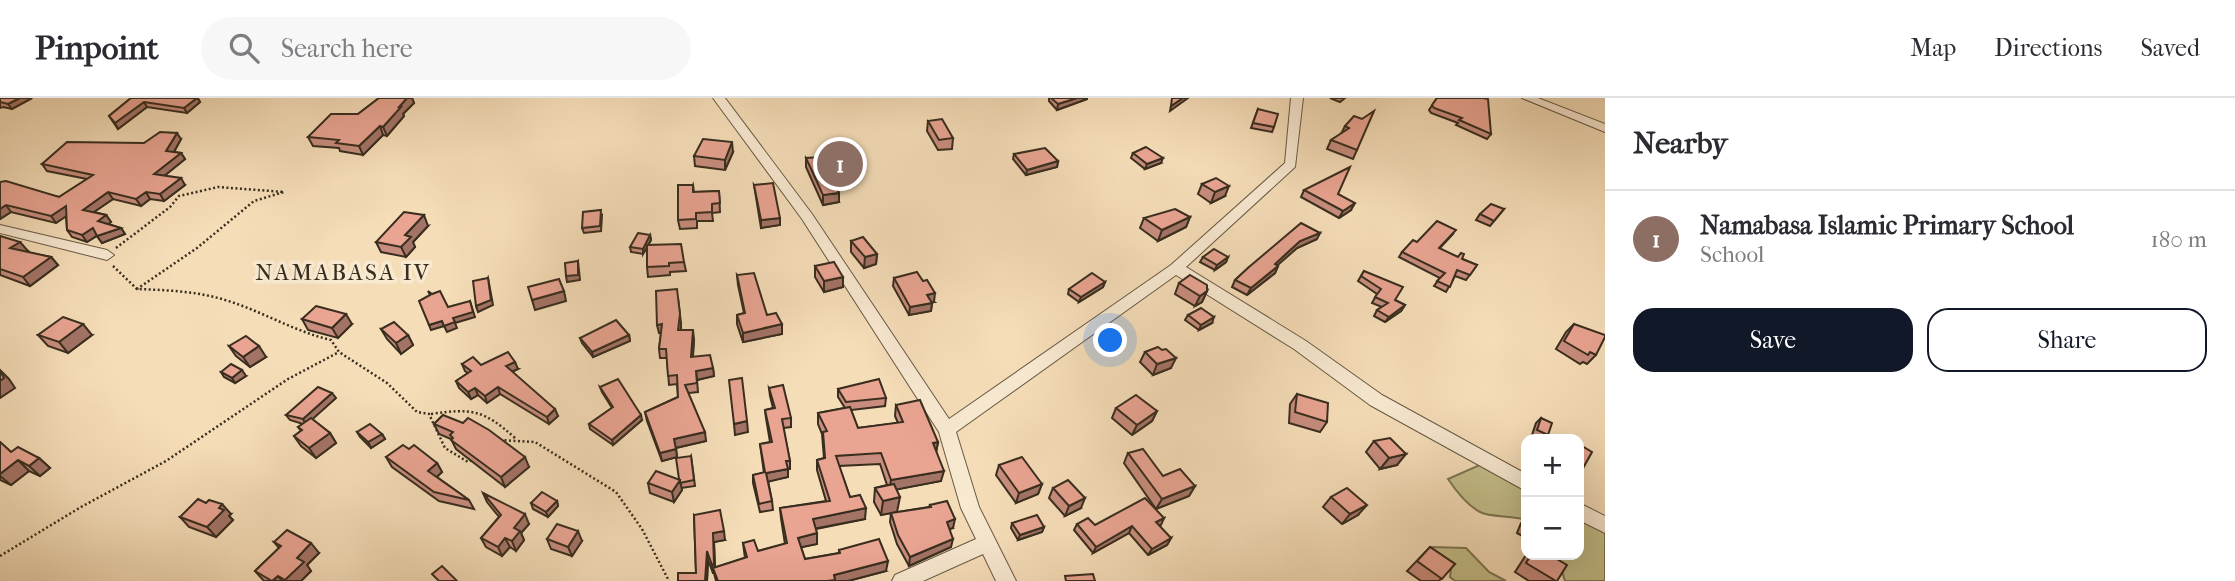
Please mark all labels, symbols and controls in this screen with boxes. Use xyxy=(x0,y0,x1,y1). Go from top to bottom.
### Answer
search box xyxy=(201,17,691,80)
text: Pinpoint xyxy=(35,29,159,68)
icon: search xyxy=(225,29,263,67)
text: Search here xyxy=(281,33,413,64)
text: Map xyxy=(1910,34,1956,62)
text: Directions xyxy=(1994,34,2102,62)
text: Saved xyxy=(2140,34,2200,62)
text: Nearby xyxy=(1633,126,1728,161)
pin: 1 xyxy=(817,138,863,190)
text: Namabasa Islamic Primary School xyxy=(1700,210,2074,241)
text: 1 xyxy=(1652,226,1660,253)
text: 180 m xyxy=(2150,226,2207,253)
text: School xyxy=(1700,241,1764,268)
district label: NAMABASA IV xyxy=(255,259,431,286)
button: Save xyxy=(1633,308,1913,372)
button: Share xyxy=(1927,308,2207,372)
your location xyxy=(1093,323,1127,357)
map controls xyxy=(1521,434,1584,560)
button: + xyxy=(1521,434,1584,497)
button: − xyxy=(1521,497,1584,560)

